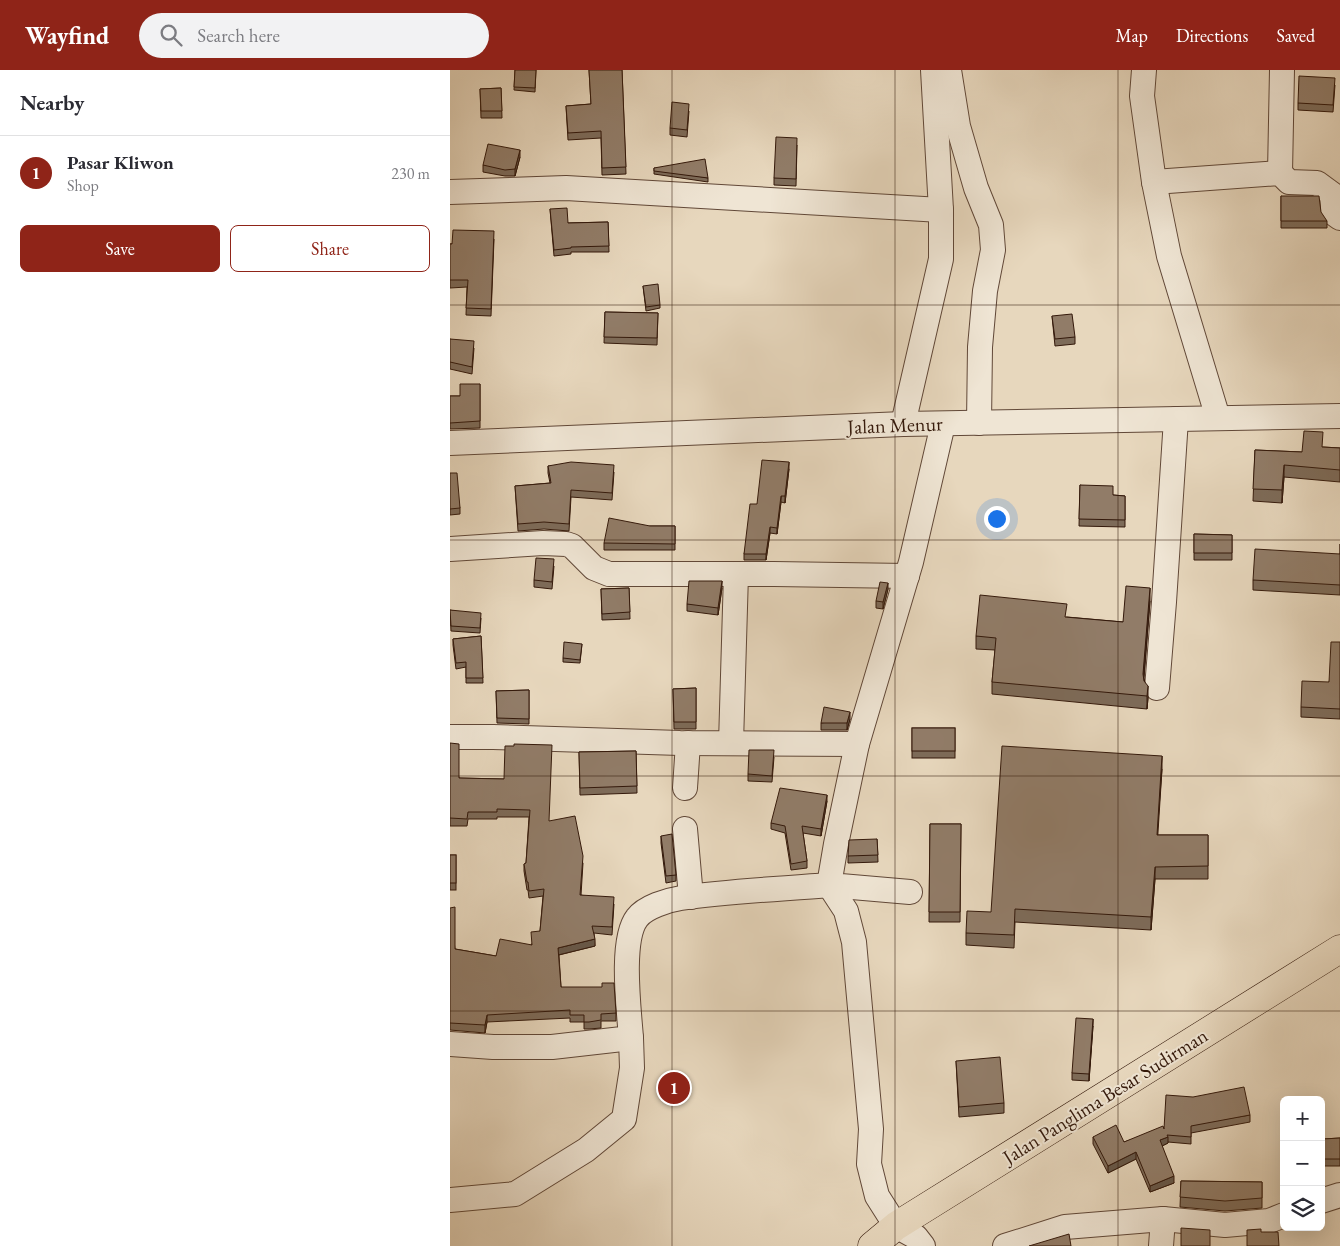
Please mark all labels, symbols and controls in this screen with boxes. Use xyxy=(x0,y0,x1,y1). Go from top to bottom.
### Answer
search box xyxy=(139,13,489,58)
text: Wayfind xyxy=(25,20,109,51)
icon: search xyxy=(157,21,185,49)
text: Search here xyxy=(197,23,280,48)
text: Map xyxy=(1116,24,1148,47)
text: Directions xyxy=(1176,24,1248,47)
text: Saved xyxy=(1276,24,1315,47)
text: Nearby xyxy=(20,89,84,116)
text: Pasar Kliwon xyxy=(67,150,174,175)
text: 1 xyxy=(32,163,40,184)
text: 230 m xyxy=(391,163,430,184)
text: Shop xyxy=(67,175,99,196)
button: Save xyxy=(20,225,220,272)
button: Share xyxy=(230,225,430,272)
street label: Jalan Menur xyxy=(845,410,943,440)
your location xyxy=(984,506,1010,532)
street label: Jalan Panglima Besar Sudirman xyxy=(996,1022,1213,1171)
pin: 1 xyxy=(658,1069,690,1107)
map controls xyxy=(1280,1096,1325,1231)
button: + xyxy=(1280,1096,1325,1141)
button: − xyxy=(1280,1141,1325,1186)
button: layers xyxy=(1280,1186,1325,1231)

